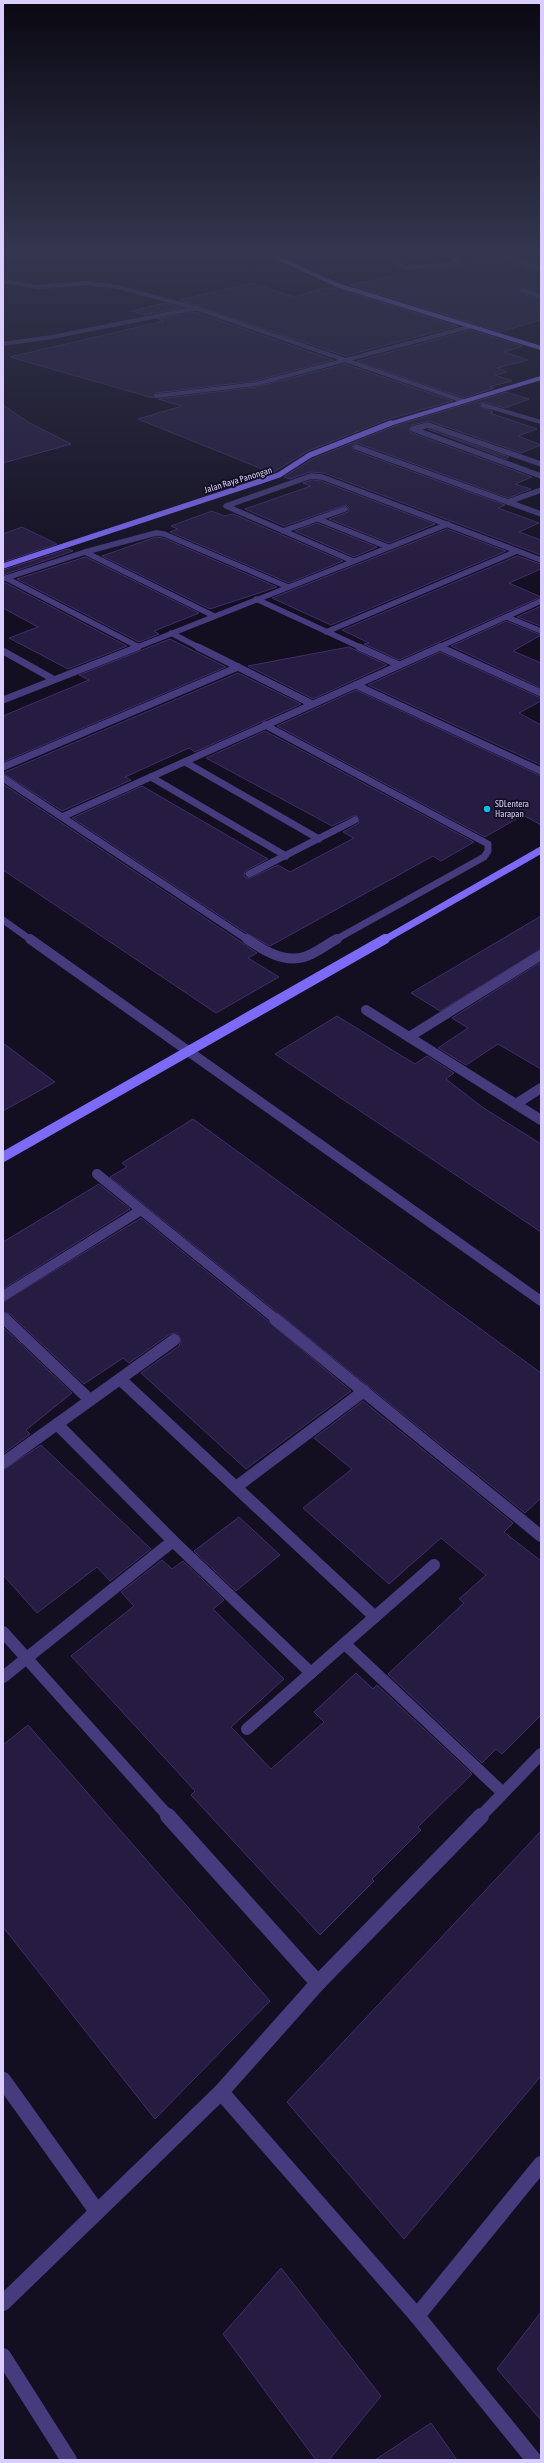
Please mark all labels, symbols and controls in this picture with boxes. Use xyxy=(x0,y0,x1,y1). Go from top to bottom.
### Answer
street label: Jalan Raya Panongan xyxy=(203,465,273,495)
place label: SDLentera Harapan xyxy=(495,799,529,819)
marker: SDLentera Harapan xyxy=(482,804,492,814)

